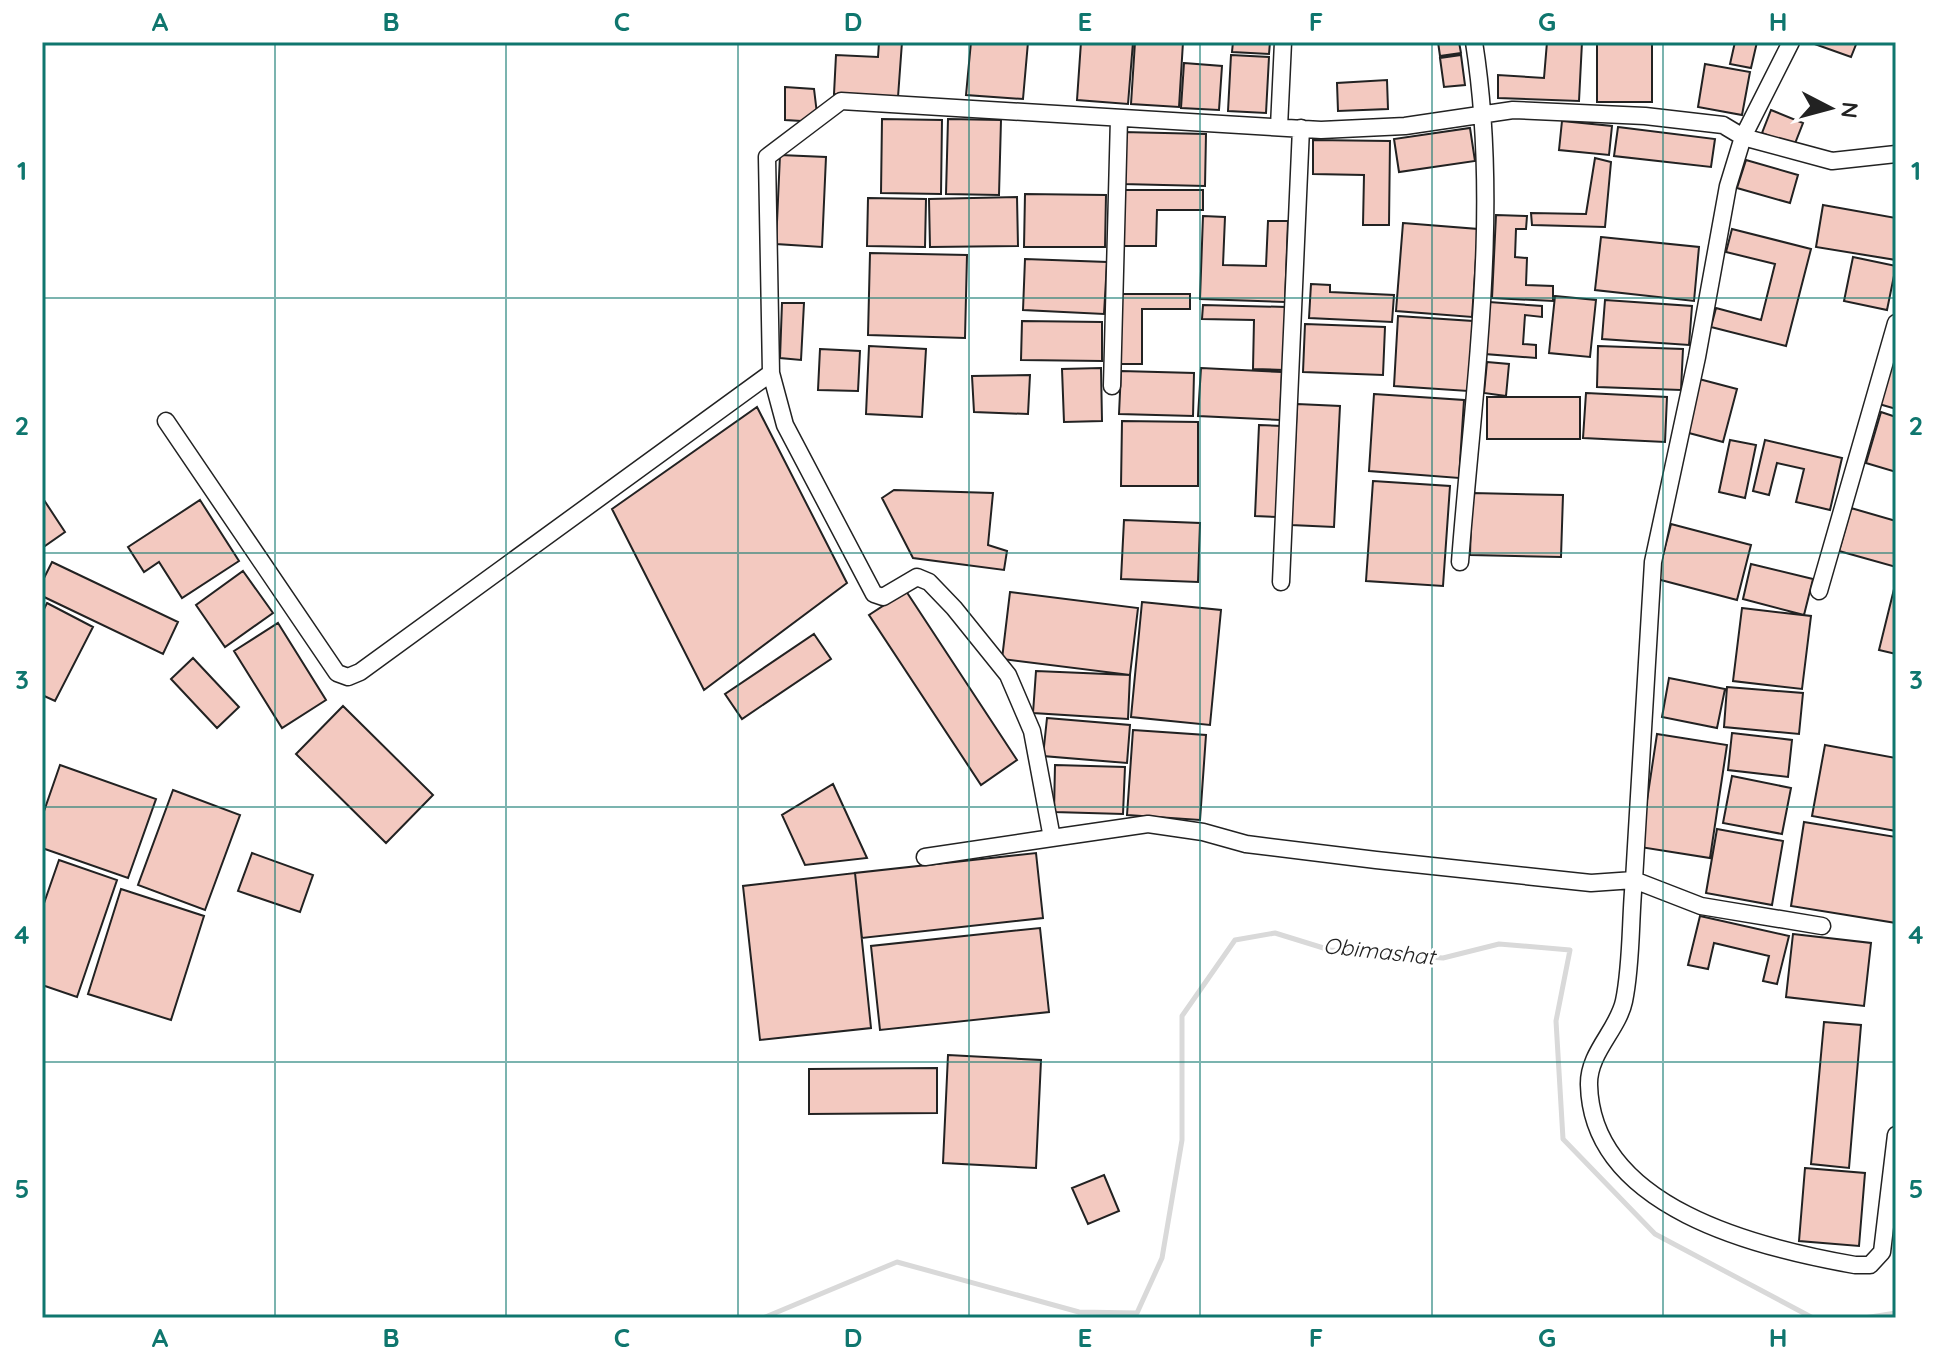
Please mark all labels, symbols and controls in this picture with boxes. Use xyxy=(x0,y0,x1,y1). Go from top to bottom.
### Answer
text: A xyxy=(152,5,169,38)
text: B xyxy=(382,5,400,38)
text: C xyxy=(614,5,630,38)
text: D xyxy=(844,5,862,38)
text: E xyxy=(1078,5,1092,38)
text: F xyxy=(1309,5,1323,38)
text: G xyxy=(1538,5,1556,38)
text: H xyxy=(1769,5,1787,38)
north arrow xyxy=(1790,68,1870,148)
text: N xyxy=(1835,101,1865,120)
text: 1 xyxy=(17,154,27,187)
text: 1 xyxy=(1911,154,1921,187)
text: 2 xyxy=(15,409,29,442)
text: 2 xyxy=(1909,409,1923,442)
text: 3 xyxy=(15,663,29,696)
text: 3 xyxy=(1909,663,1923,696)
text: 4 xyxy=(14,918,30,951)
text: 4 xyxy=(1908,918,1924,951)
water label: Obimashat xyxy=(1322,931,1439,971)
text: 5 xyxy=(15,1172,29,1205)
text: 5 xyxy=(1909,1172,1923,1205)
text: A xyxy=(152,1321,169,1354)
text: B xyxy=(382,1321,400,1354)
text: C xyxy=(614,1321,630,1354)
text: D xyxy=(844,1321,862,1354)
text: E xyxy=(1078,1321,1092,1354)
text: F xyxy=(1309,1321,1323,1354)
text: G xyxy=(1538,1321,1556,1354)
text: H xyxy=(1769,1321,1787,1354)

